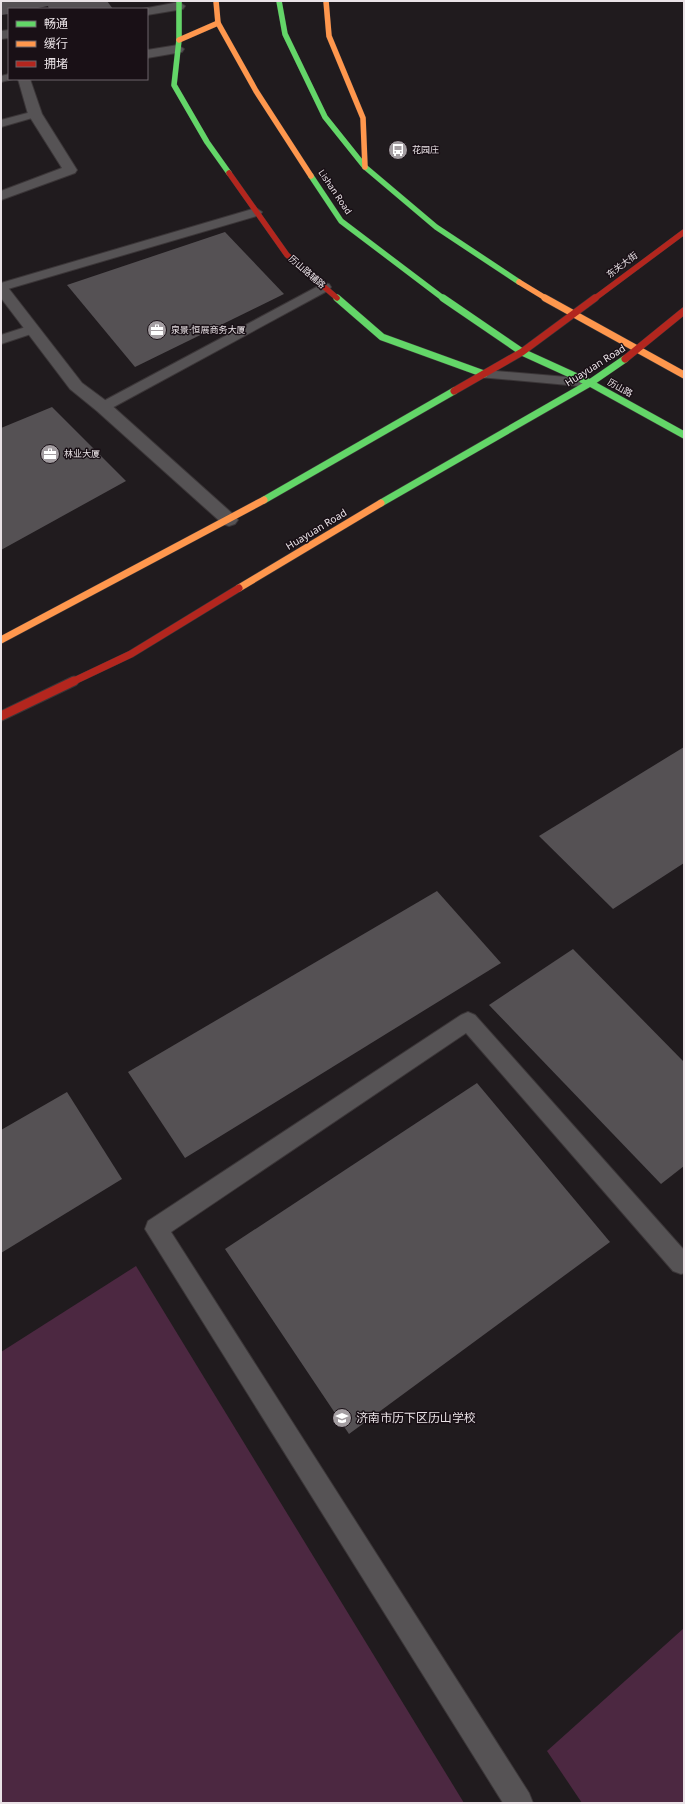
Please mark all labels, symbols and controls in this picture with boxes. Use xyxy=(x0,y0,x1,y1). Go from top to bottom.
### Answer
legend xyxy=(8,8,148,80)
text: 畅通 xyxy=(44,15,68,32)
text: 缓行 xyxy=(44,35,68,52)
text: 拥堵 xyxy=(44,55,68,72)
bus stop icon: 花园庄 xyxy=(387,139,409,161)
place label: 花园庄 xyxy=(412,143,439,156)
street label: Lishan Road xyxy=(316,167,355,217)
street label: 东关大街 xyxy=(603,249,640,281)
street label: 历山路辅路 xyxy=(286,252,329,291)
office icon: 泉景·恒展商务大厦 xyxy=(146,319,168,341)
place label: 泉景·恒展商务大厦 xyxy=(171,323,245,336)
street label: Huayuan Road xyxy=(562,341,628,389)
street label: 历山路 xyxy=(605,375,635,400)
office icon: 林业大厦 xyxy=(39,443,61,465)
place label: 林业大厦 xyxy=(64,447,100,460)
street label: Huayuan Road xyxy=(283,505,349,553)
school or university icon: 济南市历下区历山学校 xyxy=(331,1407,353,1429)
place label: 济南市历下区历山学校 xyxy=(356,1409,476,1426)

